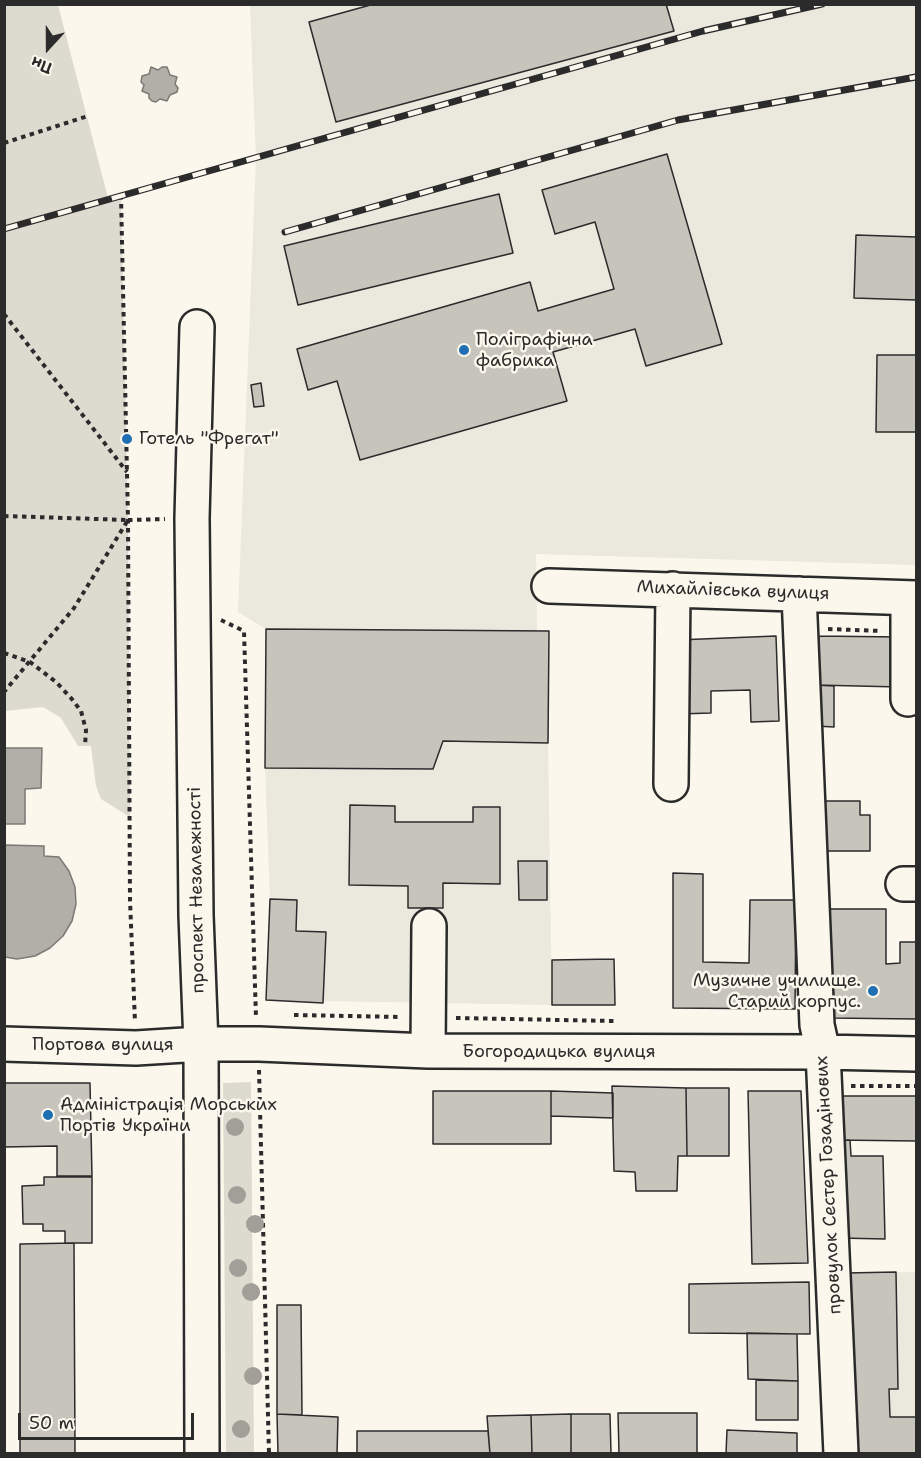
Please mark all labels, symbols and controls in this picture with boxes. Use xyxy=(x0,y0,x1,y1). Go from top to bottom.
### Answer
north arrow xyxy=(18,18,78,78)
text: Пн xyxy=(28,52,55,79)
place label: Поліграфічна фабрика xyxy=(476,329,593,372)
marker: Поліграфічна фабрика xyxy=(457,343,471,357)
place label: Готель "Фрегат" xyxy=(139,428,279,450)
marker: Готель "Фрегат" xyxy=(120,432,134,446)
street label: Михайлівська вулиця xyxy=(636,577,830,605)
street label: проспект Незалежності xyxy=(184,787,210,993)
place label: Музичне училище. Старий корпус. xyxy=(693,970,861,1012)
marker: Музичне училище. Старий корпус. xyxy=(866,984,880,998)
street label: Портова вулиця xyxy=(32,1034,174,1056)
street label: Богородицька вулиця xyxy=(462,1041,656,1063)
street label: провулок Сестер Гозадінових xyxy=(811,1055,847,1315)
place label: Адміністрація Морських Портів України xyxy=(60,1094,277,1136)
marker: Адміністрація Морських Портів України xyxy=(41,1108,55,1122)
scale bar xyxy=(21,1401,196,1439)
text: 50 m xyxy=(29,1411,74,1435)

